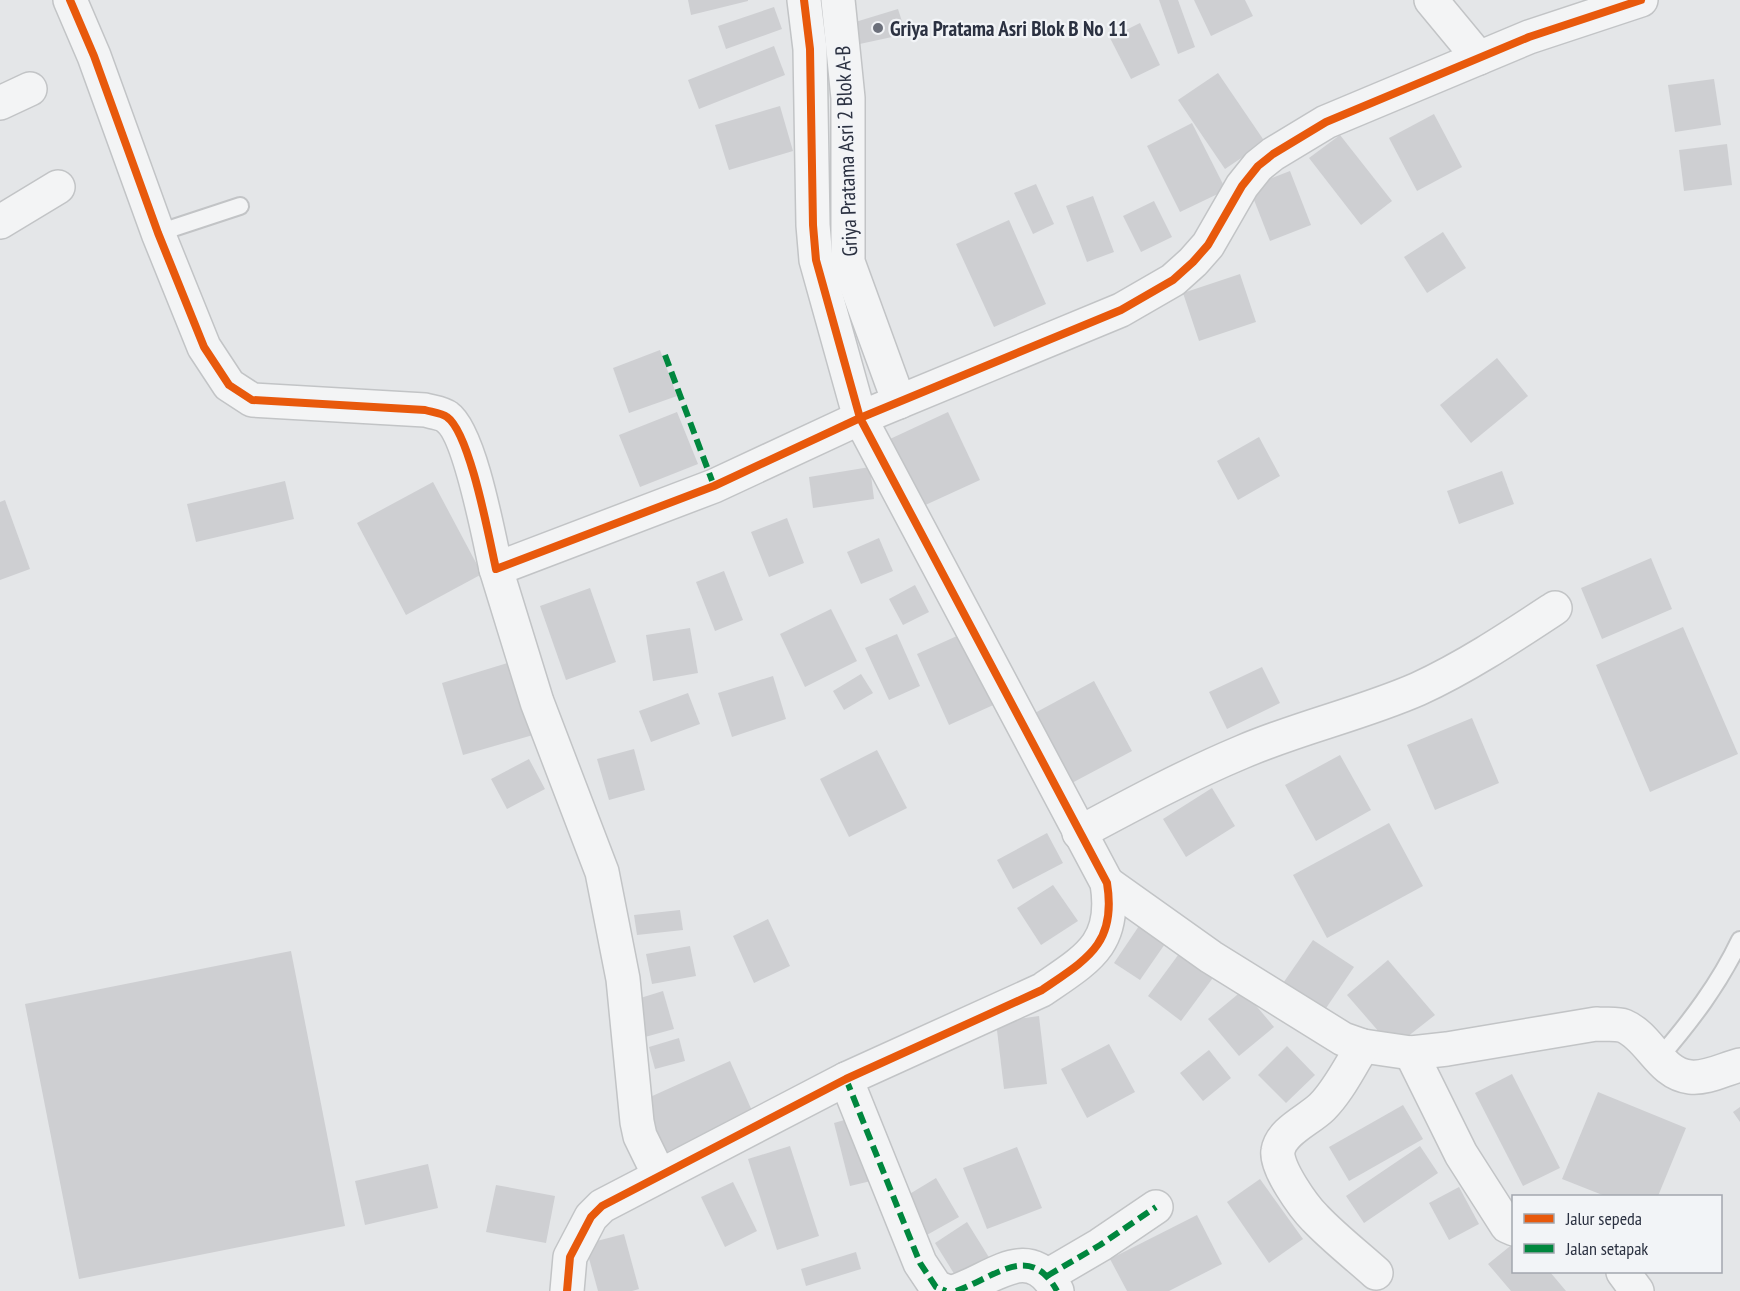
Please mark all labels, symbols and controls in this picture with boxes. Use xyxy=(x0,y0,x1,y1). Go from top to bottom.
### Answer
place label: Griya Pratama Asri Blok B No 11 xyxy=(890,15,1128,42)
marker: Griya Pratama Asri Blok B No 11 xyxy=(871,21,885,35)
street label: Griya Pratama Asri 2 Blok A-B xyxy=(829,45,863,257)
legend xyxy=(1512,1195,1722,1273)
text: Jalur sepeda xyxy=(1565,1207,1642,1230)
text: Jalan setapak xyxy=(1565,1237,1648,1260)

